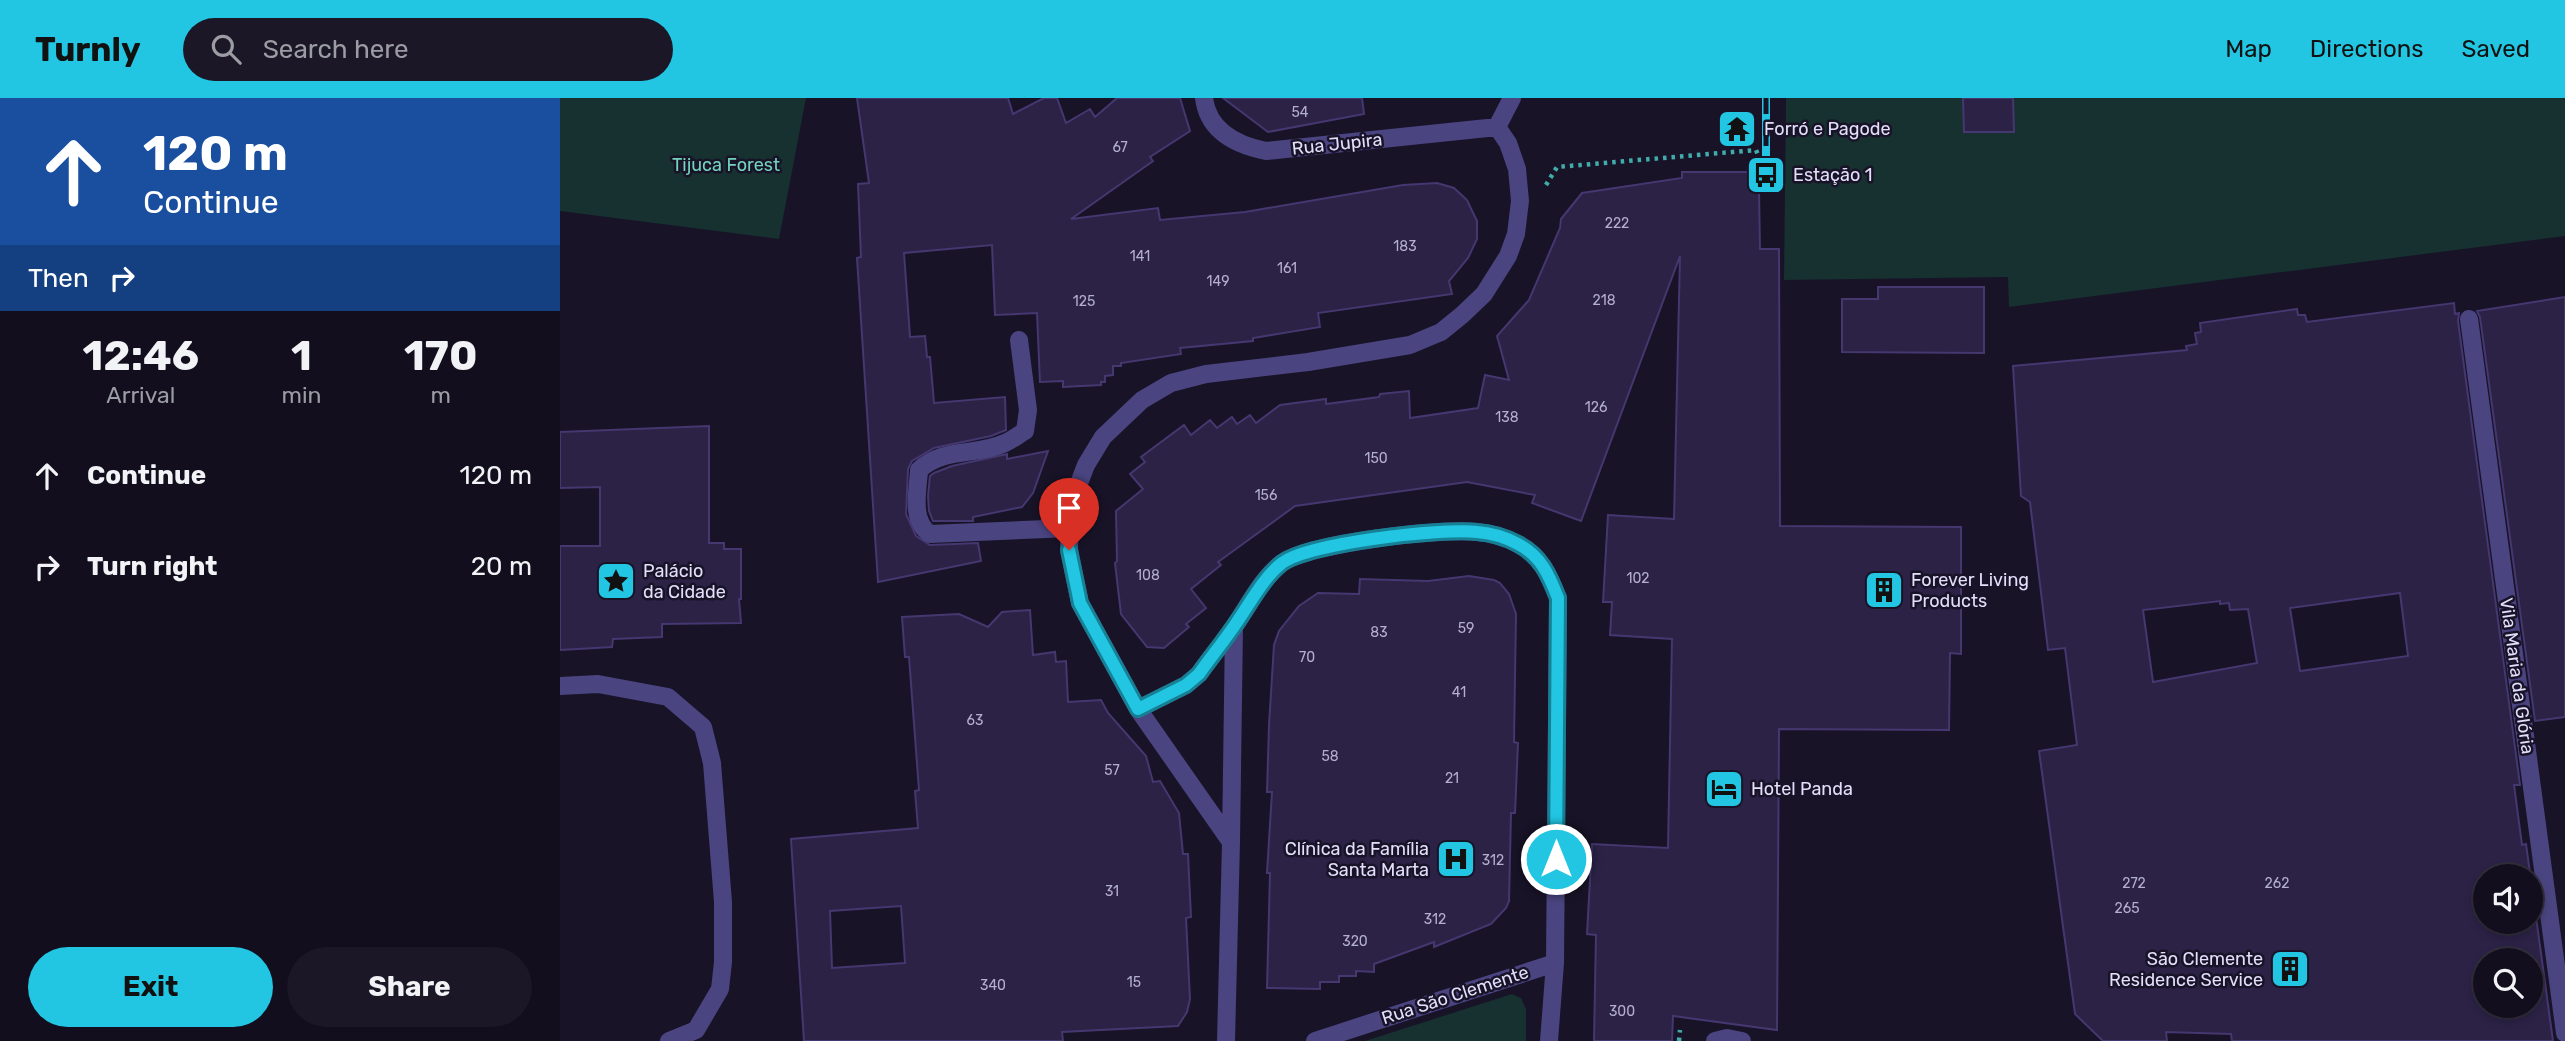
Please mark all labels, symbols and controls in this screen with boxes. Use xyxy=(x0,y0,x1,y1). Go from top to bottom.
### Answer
search box xyxy=(183,18,673,81)
text: Turnly xyxy=(35,30,141,69)
icon: search xyxy=(207,30,245,68)
text: Search here xyxy=(263,34,409,65)
text: Map xyxy=(2225,35,2272,63)
text: Directions xyxy=(2310,35,2423,63)
text: Saved xyxy=(2461,35,2530,63)
house number: 54 xyxy=(1291,104,1309,121)
temple icon: Forró e Pagode xyxy=(1716,108,1758,150)
place label: Forró e Pagode xyxy=(1764,118,1891,140)
text: 120 m xyxy=(143,124,288,182)
icon: ahead xyxy=(28,126,119,217)
street label: Rua Jupira xyxy=(1291,128,1383,160)
house number: 67 xyxy=(1112,139,1128,156)
park label: Tijuca Forest xyxy=(672,154,780,176)
bus stop icon: Estação 1 xyxy=(1745,154,1787,196)
place label: Estação 1 xyxy=(1793,164,1872,186)
text: Continue xyxy=(143,183,279,221)
house number: 222 xyxy=(1605,215,1629,232)
house number: 183 xyxy=(1393,238,1417,255)
house number: 141 xyxy=(1130,248,1150,265)
icon: right xyxy=(103,259,141,297)
house number: 161 xyxy=(1277,260,1297,277)
text: Then xyxy=(28,263,89,294)
house number: 149 xyxy=(1207,273,1229,290)
house number: 218 xyxy=(1592,292,1616,309)
house number: 125 xyxy=(1073,293,1095,310)
text: 12:46 xyxy=(83,331,199,381)
text: 1 xyxy=(291,331,312,381)
text: 170 xyxy=(404,331,477,381)
text: Arrival xyxy=(106,381,175,409)
text: min xyxy=(282,381,321,409)
text: m xyxy=(431,381,451,409)
house number: 126 xyxy=(1585,399,1607,416)
house number: 138 xyxy=(1495,409,1519,426)
house number: 150 xyxy=(1364,450,1388,467)
icon: ahead xyxy=(28,457,66,495)
text: Continue xyxy=(87,460,206,491)
text: 120 m xyxy=(460,460,532,491)
pin xyxy=(1039,478,1099,550)
house number: 156 xyxy=(1255,487,1277,504)
icon: arrive xyxy=(1050,489,1088,527)
icon: right xyxy=(28,548,66,586)
text: Turn right xyxy=(87,551,217,582)
text: 20 m xyxy=(471,551,532,582)
place icon: Palácio da Cidade xyxy=(595,560,637,602)
place label: Palácio da Cidade xyxy=(643,560,726,603)
house number: 108 xyxy=(1136,567,1160,584)
building icon: Forever Living Products xyxy=(1863,569,1905,611)
place label: Forever Living Products xyxy=(1911,569,2029,612)
house number: 102 xyxy=(1626,570,1650,587)
street label: Vila Maria da Glória xyxy=(2495,596,2539,756)
house number: 59 xyxy=(1458,620,1474,637)
house number: 83 xyxy=(1370,624,1388,641)
house number: 70 xyxy=(1299,649,1315,666)
house number: 41 xyxy=(1452,684,1466,701)
house number: 63 xyxy=(967,712,983,729)
house number: 58 xyxy=(1321,748,1339,765)
house number: 57 xyxy=(1104,762,1120,779)
hotel icon: Hotel Panda xyxy=(1703,768,1745,810)
house number: 21 xyxy=(1445,770,1459,787)
place label: Hotel Panda xyxy=(1751,778,1853,800)
position arrow xyxy=(1519,822,1593,896)
place label: Clínica da Família Santa Marta xyxy=(1285,838,1429,881)
hospital icon: Clínica da Família Santa Marta xyxy=(1435,838,1477,880)
house number: 312 xyxy=(1482,852,1504,869)
map controls xyxy=(2473,864,2543,1018)
button: sound xyxy=(2473,864,2543,934)
house number: 272 xyxy=(2122,875,2146,892)
house number: 262 xyxy=(2265,875,2289,892)
house number: 31 xyxy=(1105,883,1119,900)
house number: 265 xyxy=(2115,900,2139,917)
house number: 312 xyxy=(1424,911,1446,928)
house number: 320 xyxy=(1342,933,1368,950)
button: Exit xyxy=(28,947,273,1027)
button: Share xyxy=(287,947,532,1027)
place label: São Clemente Residence Service xyxy=(2109,948,2263,991)
building icon: São Clemente Residence Service xyxy=(2269,948,2311,990)
button: search xyxy=(2473,948,2543,1018)
street label: Rua São Clemente xyxy=(1379,961,1531,1029)
house number: 15 xyxy=(1127,974,1141,991)
house number: 340 xyxy=(980,977,1006,994)
house number: 300 xyxy=(1609,1003,1635,1020)

